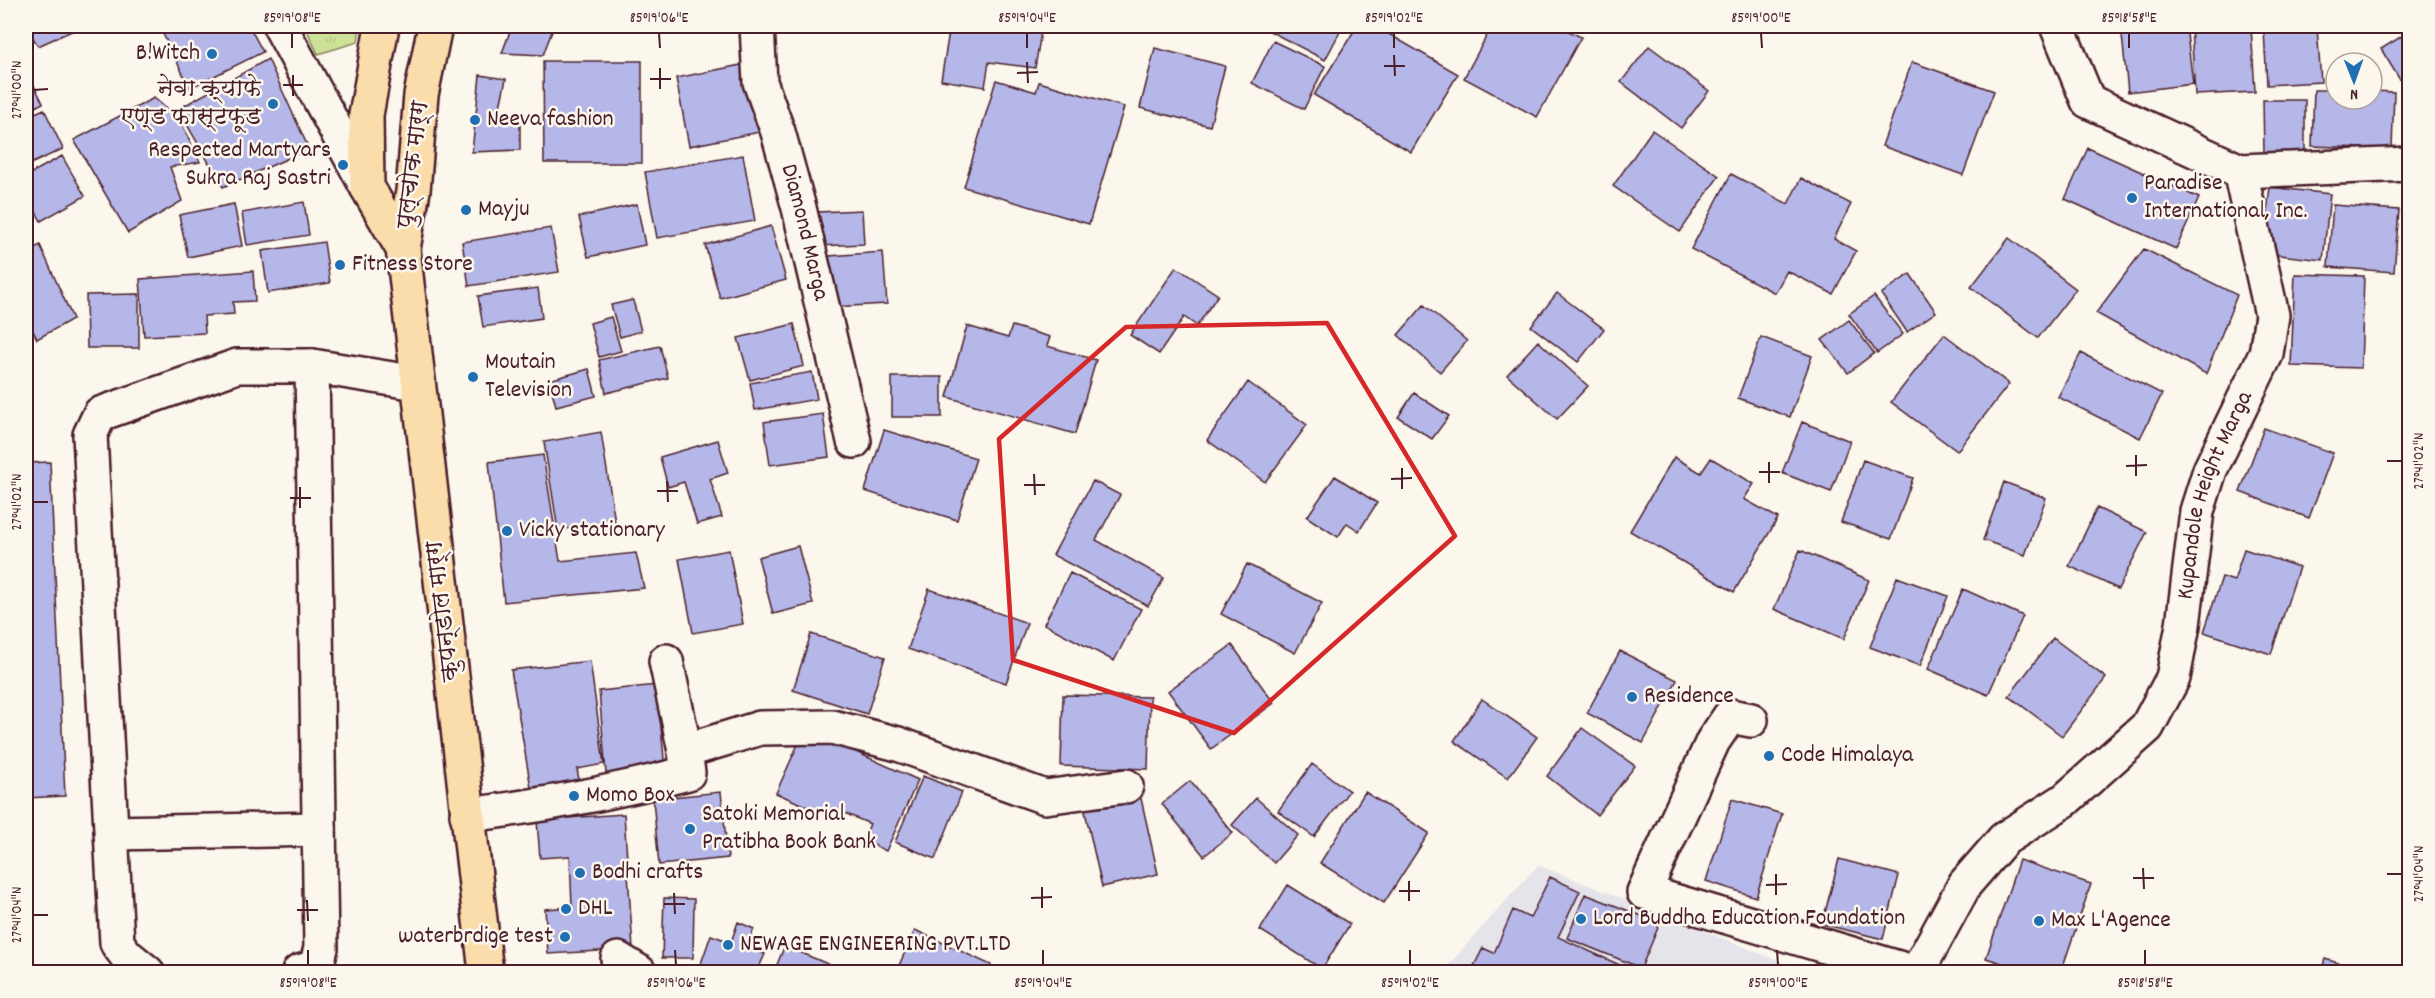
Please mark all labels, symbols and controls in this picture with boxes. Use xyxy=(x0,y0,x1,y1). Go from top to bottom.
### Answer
text: 85°19'08"E xyxy=(263,8,321,30)
text: 85°19'06"E xyxy=(630,8,688,30)
text: 85°19'04"E xyxy=(998,8,1056,30)
text: 85°19'02"E xyxy=(1365,8,1423,30)
text: 85°19'00"E xyxy=(1731,8,1791,30)
text: 85°18'58"E xyxy=(2101,8,2157,30)
place label: B!Witch xyxy=(136,37,200,71)
marker: B!Witch xyxy=(205,47,219,61)
north arrow xyxy=(2324,51,2384,111)
text: 27°41'00"N xyxy=(7,61,29,119)
place label: नेवा क्याफे एण्ड फास्टफूड xyxy=(120,73,261,135)
text: N xyxy=(2350,82,2358,105)
marker: नेवा क्याफे एण्ड फास्टफूड xyxy=(266,97,280,111)
street label: पुल्चोक मार्ग xyxy=(389,98,439,232)
place label: Neeva fashion xyxy=(487,103,614,137)
marker: Neeva fashion xyxy=(468,113,482,127)
place label: Respected Martyars Sukra Raj Sastri xyxy=(148,134,331,196)
marker: Respected Martyars Sukra Raj Sastri xyxy=(336,158,350,172)
street label: Diamond Marga xyxy=(771,160,837,305)
place label: Paradise International, Inc. xyxy=(2144,167,2307,229)
marker: Paradise International, Inc. xyxy=(2125,191,2139,205)
place label: Mayju xyxy=(478,193,530,227)
marker: Mayju xyxy=(459,203,473,217)
place label: Fitness Store xyxy=(352,248,473,282)
marker: Fitness Store xyxy=(333,258,347,272)
place label: Moutain Television xyxy=(485,346,572,408)
marker: Moutain Television xyxy=(466,370,480,384)
street label: Kupandole Height Marga xyxy=(2169,385,2263,602)
text: 27°41'02"N xyxy=(2409,432,2431,490)
text: 27°41'02"N xyxy=(7,473,29,531)
place label: Vicky stationary xyxy=(519,514,666,548)
marker: Vicky stationary xyxy=(500,524,514,538)
street label: कुपन्डोल मार्ग xyxy=(418,538,470,684)
place label: Residence xyxy=(1644,680,1734,714)
marker: Residence xyxy=(1625,690,1639,704)
place label: Code Himalaya xyxy=(1781,739,1914,773)
marker: Code Himalaya xyxy=(1762,749,1776,763)
place label: Momo Box xyxy=(586,779,674,813)
marker: Momo Box xyxy=(567,789,581,803)
place label: Satoki Memorial Pratibha Book Bank xyxy=(702,798,876,860)
marker: Satoki Memorial Pratibha Book Bank xyxy=(683,822,697,836)
text: 27°41'04"N xyxy=(2409,846,2431,902)
place label: Bodhi crafts xyxy=(592,856,703,890)
marker: Bodhi crafts xyxy=(573,866,587,880)
text: 27°41'04"N xyxy=(7,887,29,943)
place label: DHL xyxy=(578,892,613,926)
marker: DHL xyxy=(559,902,573,916)
place label: Lord Buddha Education Foundation xyxy=(1593,902,1905,936)
place label: Max L'Agence xyxy=(2051,904,2171,938)
marker: Lord Buddha Education Foundation xyxy=(1574,912,1588,926)
marker: Max L'Agence xyxy=(2032,914,2046,928)
place label: waterbrdige test xyxy=(398,920,553,954)
place label: NEWAGE ENGINEERING PVT.LTD xyxy=(740,928,1011,962)
marker: waterbrdige test xyxy=(558,930,572,944)
marker: NEWAGE ENGINEERING PVT.LTD xyxy=(721,938,735,952)
text: 85°19'08"E xyxy=(279,973,337,995)
text: 85°19'06"E xyxy=(647,973,705,995)
text: 85°19'04"E xyxy=(1014,973,1072,995)
text: 85°19'02"E xyxy=(1381,973,1439,995)
text: 85°19'00"E xyxy=(1748,973,1808,995)
text: 85°18'58"E xyxy=(2117,973,2173,995)

